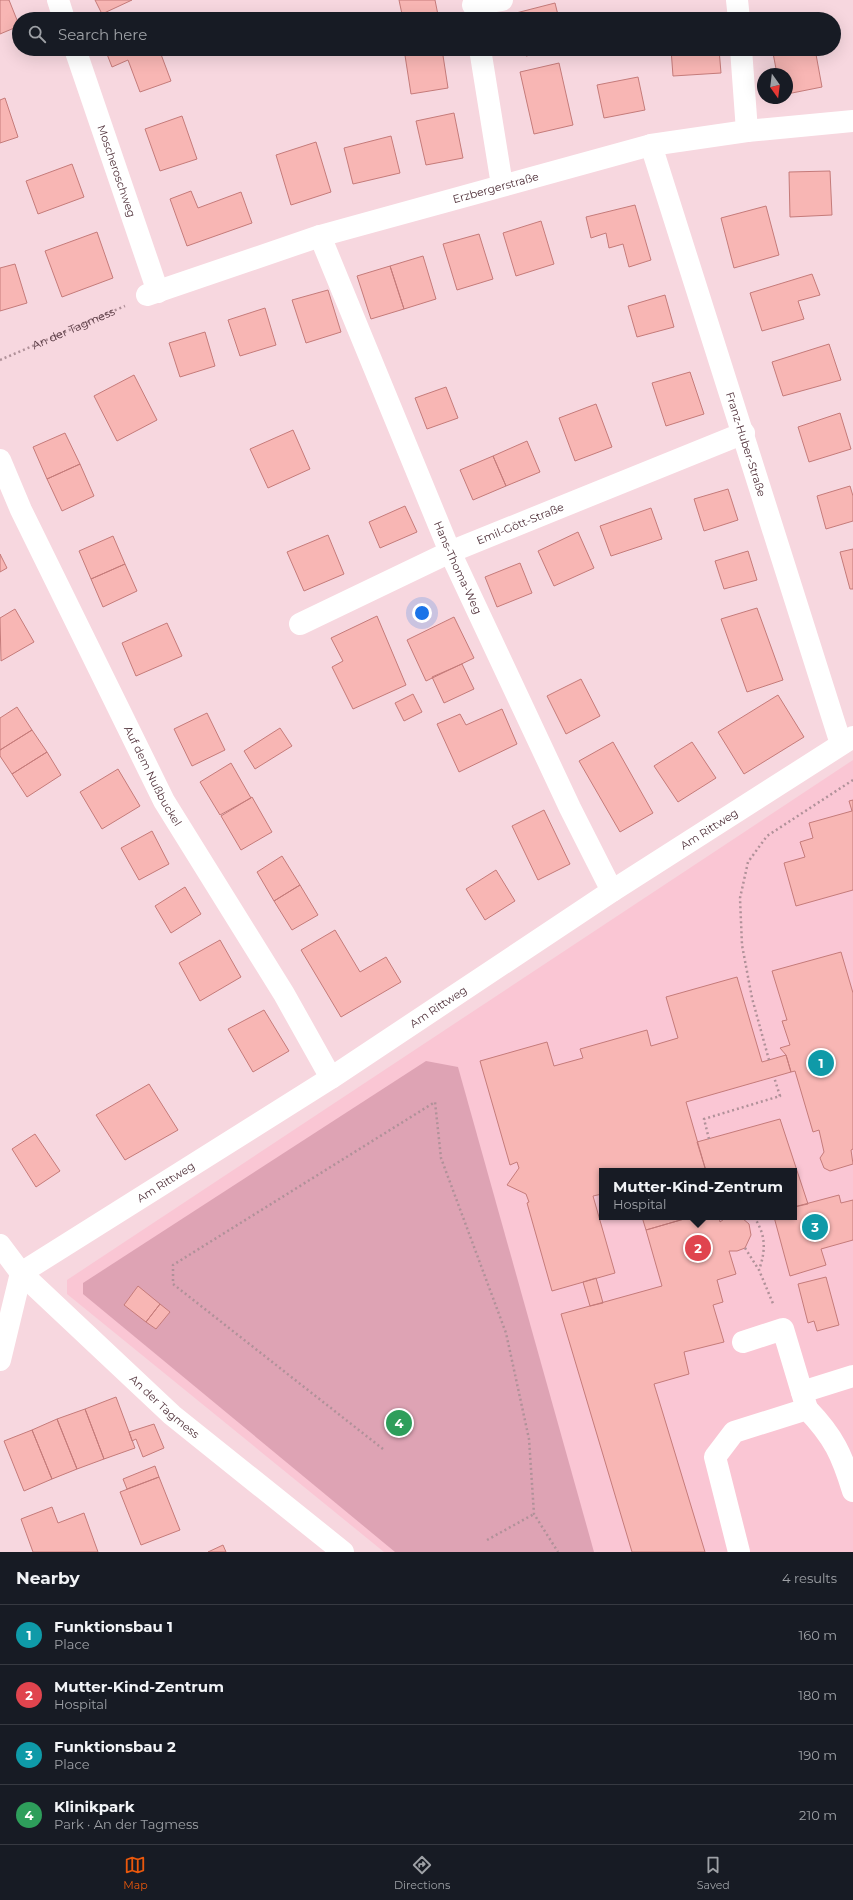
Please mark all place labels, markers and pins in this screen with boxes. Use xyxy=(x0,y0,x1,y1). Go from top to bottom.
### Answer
pin: 1 xyxy=(808,1048,834,1078)
pin: 3 xyxy=(802,1212,828,1242)
pin: 2 xyxy=(685,1233,711,1263)
pin: 4 xyxy=(386,1408,412,1438)

